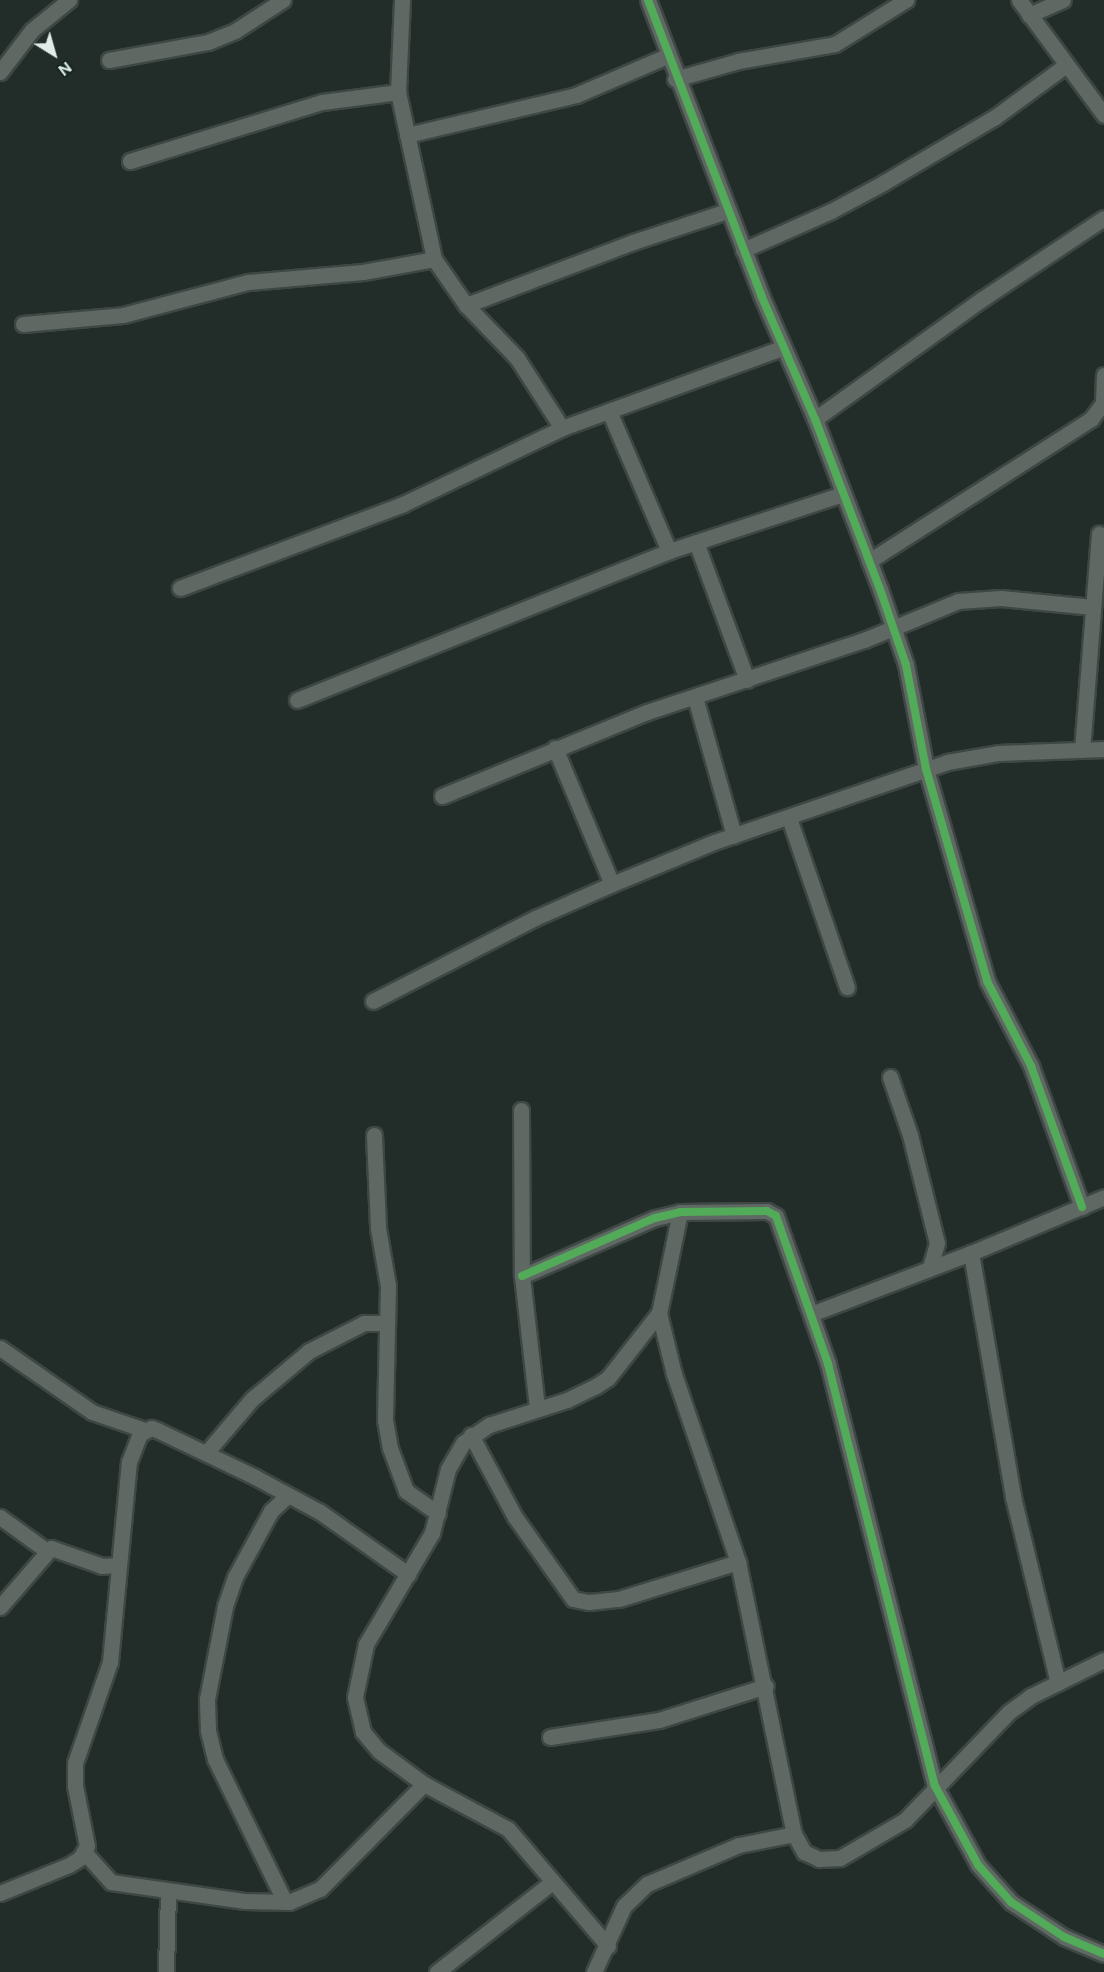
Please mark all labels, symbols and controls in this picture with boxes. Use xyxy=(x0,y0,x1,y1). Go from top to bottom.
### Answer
north arrow xyxy=(24,24,84,84)
text: N xyxy=(54,57,76,81)

